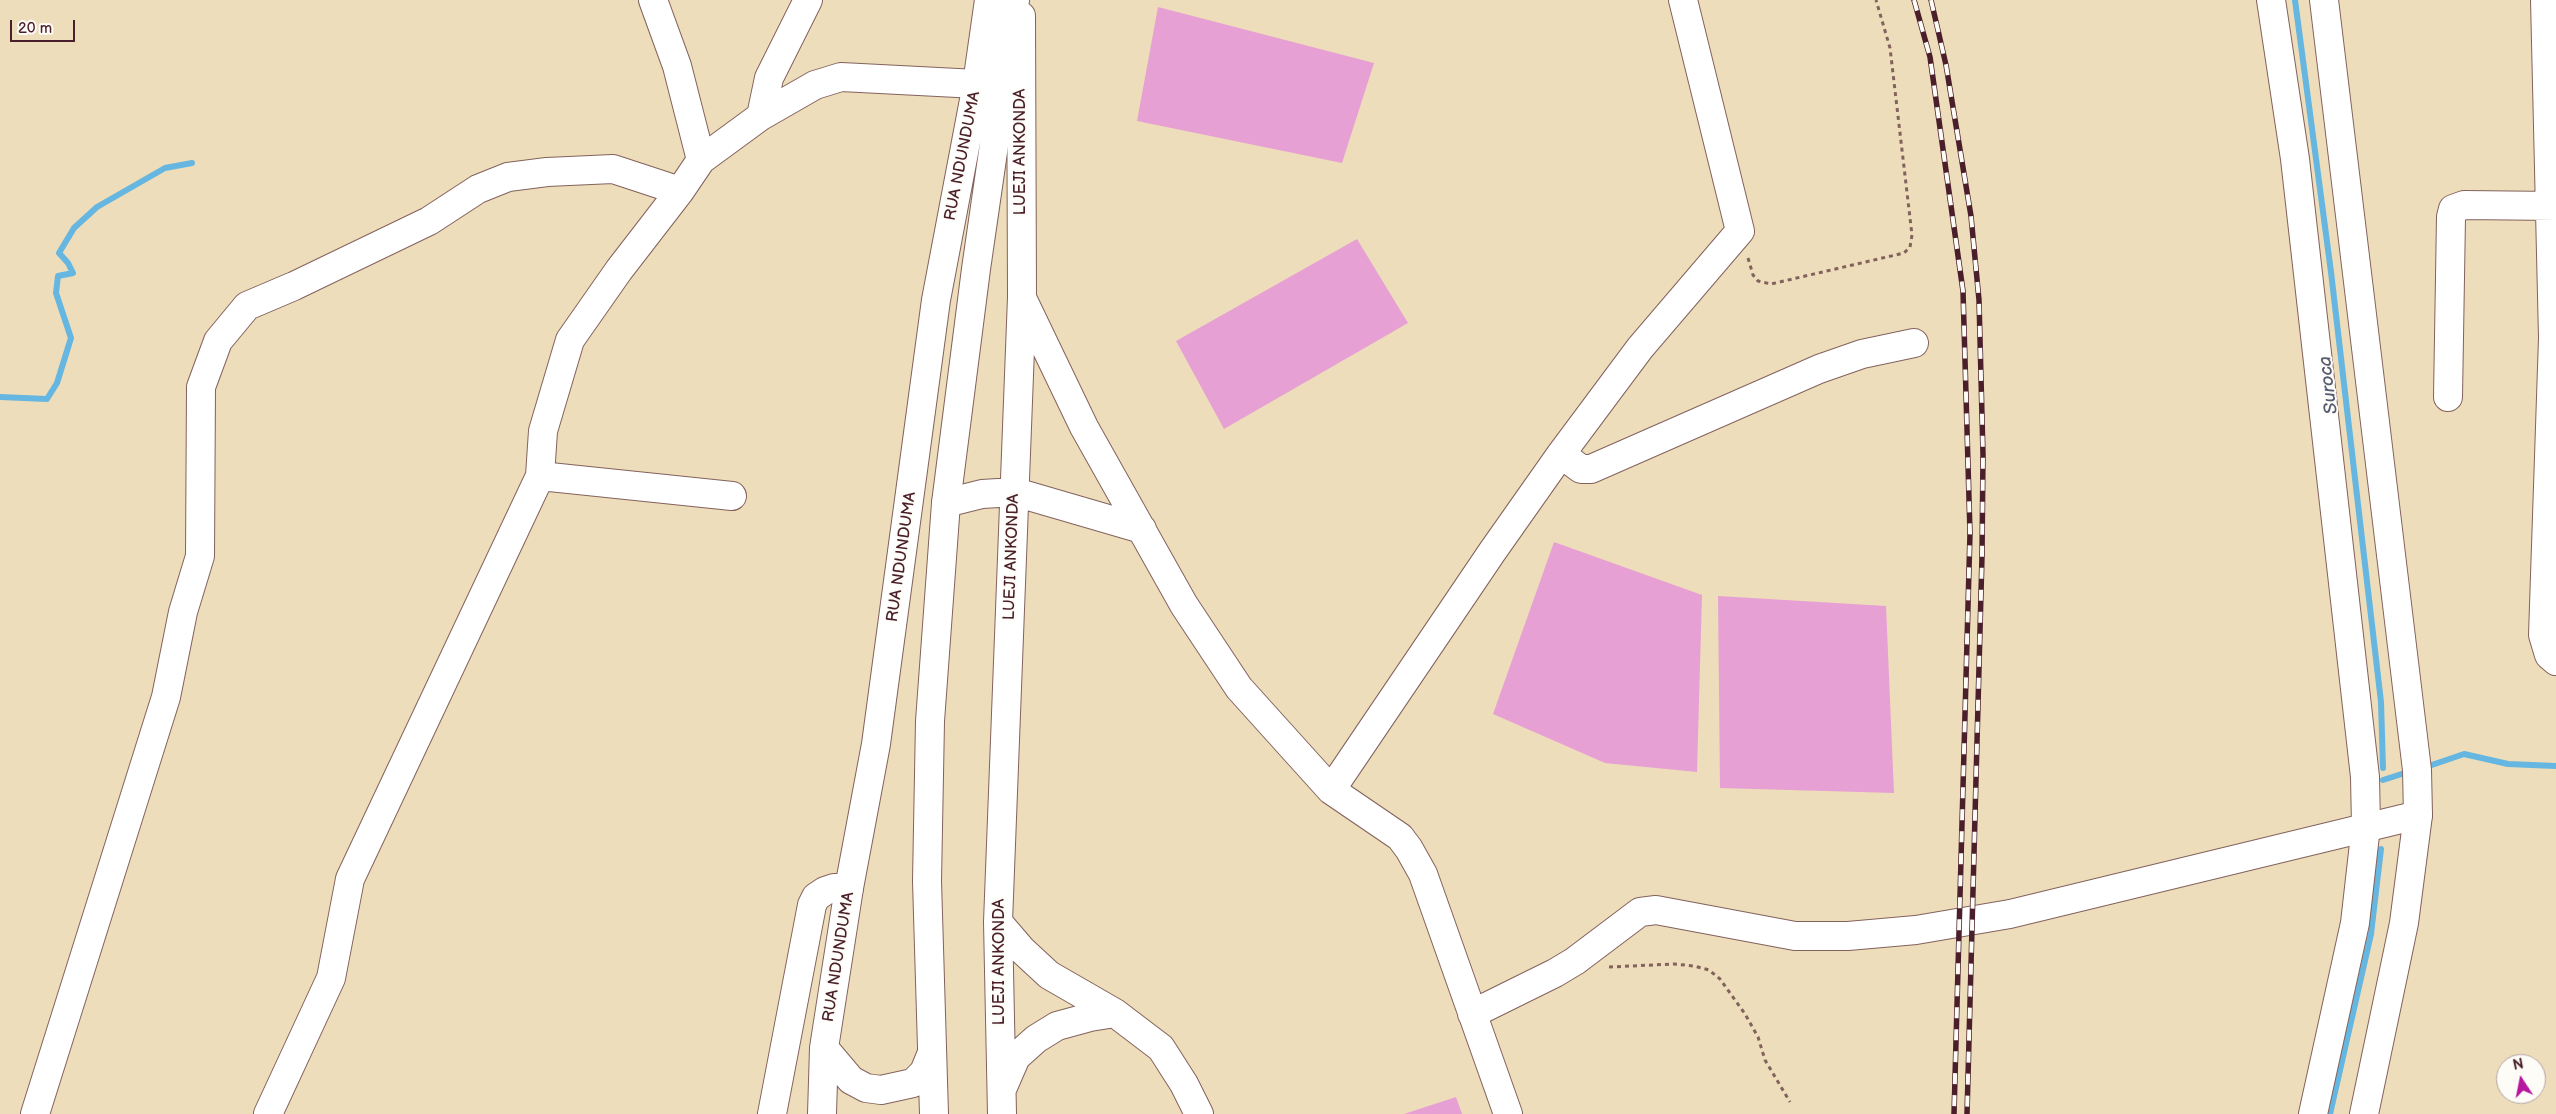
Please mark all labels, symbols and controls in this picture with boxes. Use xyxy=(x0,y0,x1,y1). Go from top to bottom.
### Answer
scale bar xyxy=(12,10,78,42)
text: 20 m xyxy=(18,19,52,38)
street label: LUEJI ANKONDA xyxy=(1011,89,1031,215)
street label: RUA NDUNDUMA xyxy=(941,90,985,222)
water label: Suroca xyxy=(2315,355,2343,415)
street label: RUA NDUNDUMA xyxy=(883,491,921,623)
street label: LUEJI ANKONDA xyxy=(1000,493,1024,621)
street label: RUA NDUNDUMA xyxy=(819,891,859,1023)
street label: LUEJI ANKONDA xyxy=(990,899,1010,1025)
north arrow xyxy=(2496,1054,2546,1104)
text: N xyxy=(2511,1055,2525,1074)

